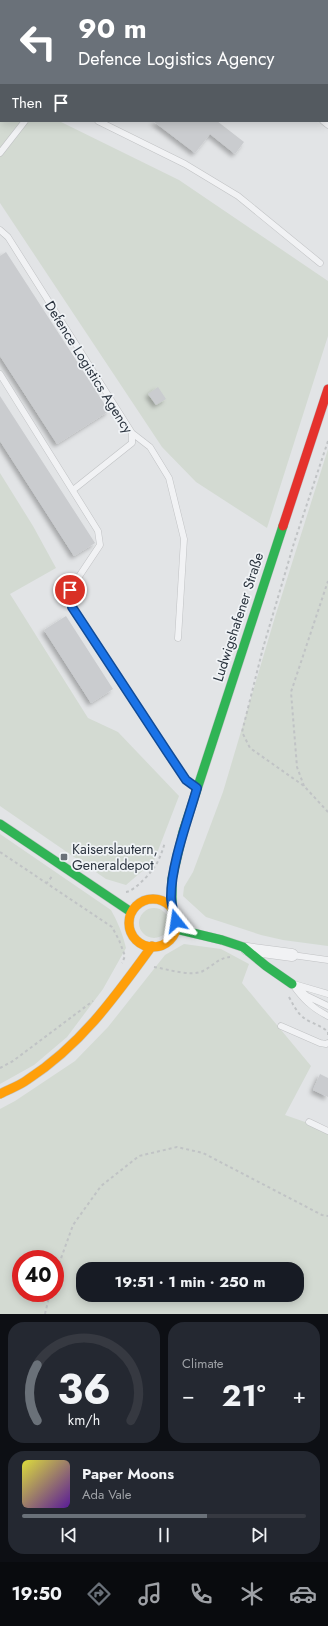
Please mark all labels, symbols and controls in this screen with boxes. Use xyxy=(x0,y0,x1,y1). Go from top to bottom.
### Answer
text: 90 m xyxy=(78,8,147,49)
icon: left xyxy=(12,16,64,68)
text: Defence Logistics Agency xyxy=(78,46,274,72)
text: Then xyxy=(12,92,42,114)
icon: arrive xyxy=(50,92,72,114)
street label: Defence Logistics Agency xyxy=(40,297,138,438)
street label: Ludwigshafener Straße xyxy=(208,550,268,684)
pin xyxy=(53,573,87,607)
icon: arrive xyxy=(59,579,81,601)
place label: Kaiserslautern, Generaldepot xyxy=(72,839,158,875)
marker: Kaiserslautern, Generaldepot xyxy=(59,852,69,862)
position arrow xyxy=(155,900,197,942)
speed limit sign: 40 xyxy=(12,1250,64,1302)
text: 19:51 · 1 min · 250 m xyxy=(115,1271,265,1293)
text: Climate xyxy=(182,1354,223,1373)
text: 36 xyxy=(57,1358,111,1419)
text: 21° xyxy=(222,1374,266,1417)
text: − xyxy=(182,1379,195,1411)
text: + xyxy=(292,1379,306,1411)
text: km/h xyxy=(68,1409,100,1429)
text: Paper Moons xyxy=(82,1463,174,1485)
text: Ada Vale xyxy=(82,1485,131,1504)
icon: previous xyxy=(58,1524,80,1546)
icon: pause xyxy=(153,1524,175,1546)
icon: next xyxy=(248,1524,270,1546)
icon: directions xyxy=(85,1580,113,1608)
icon: music xyxy=(136,1580,164,1608)
icon: phone xyxy=(187,1580,215,1608)
icon: climate xyxy=(238,1580,266,1608)
icon: car xyxy=(289,1580,317,1608)
text: 19:50 xyxy=(11,1581,62,1607)

